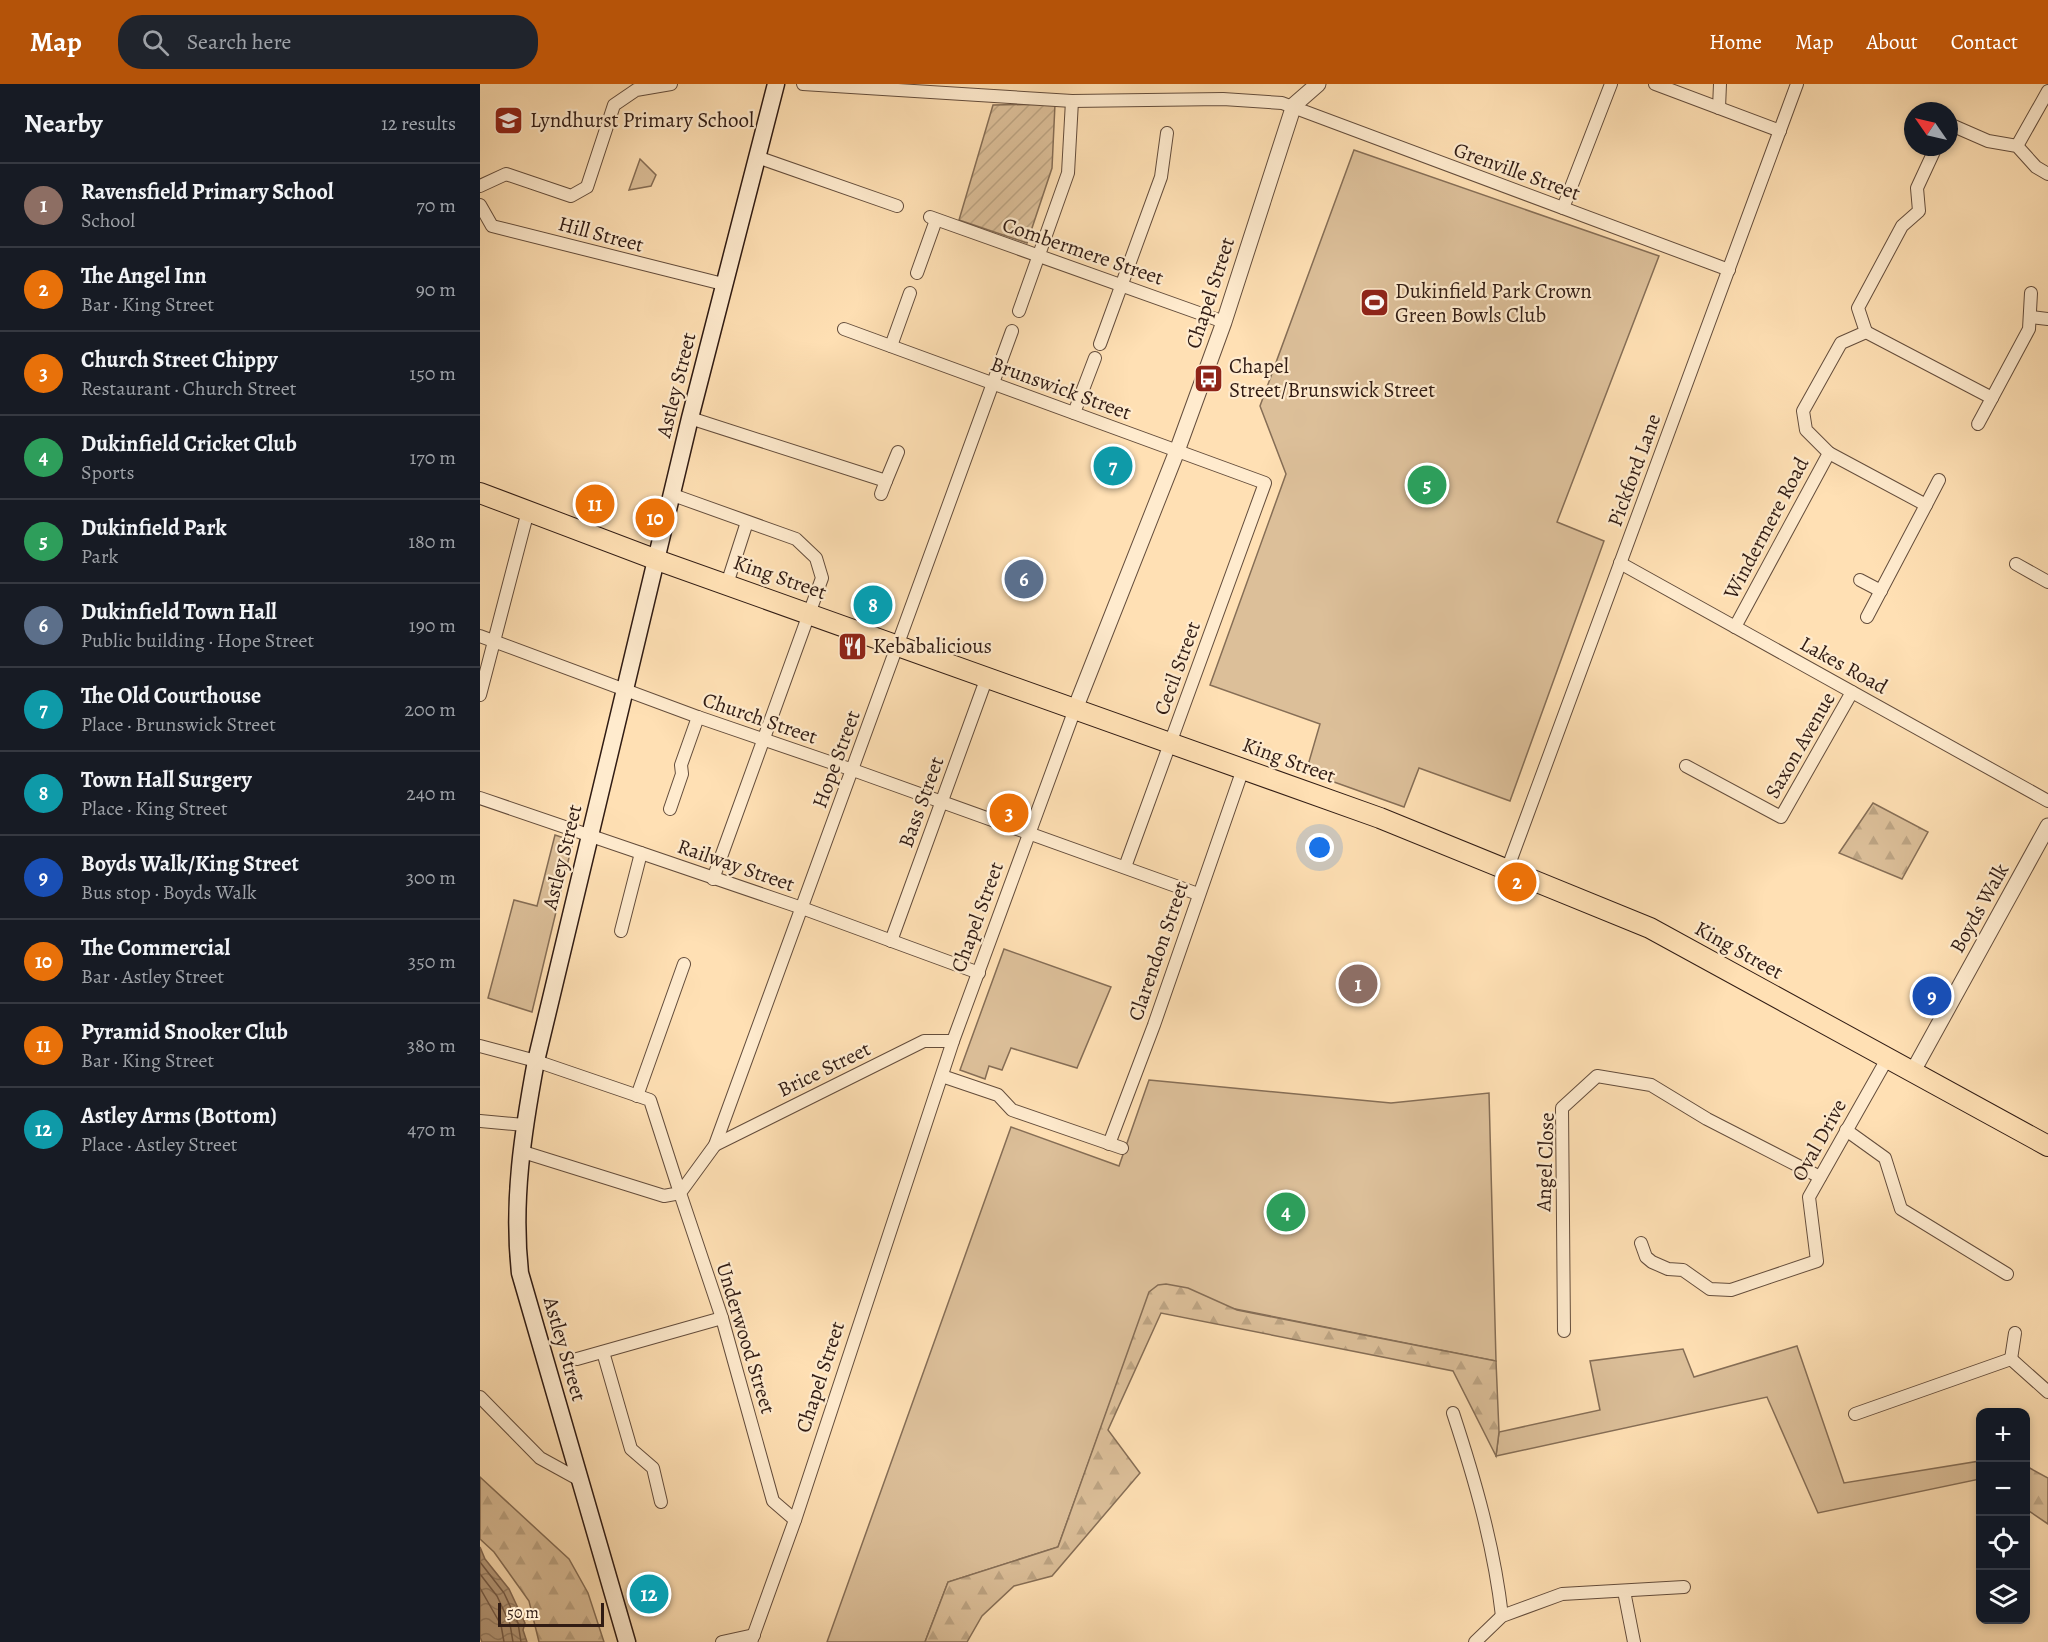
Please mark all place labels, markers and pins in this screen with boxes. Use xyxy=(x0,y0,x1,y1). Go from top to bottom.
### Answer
school or university icon: Lyndhurst Primary School xyxy=(493,104,525,136)
place label: Lyndhurst Primary School xyxy=(530,106,754,134)
place label: Dukinfield Park Crown Green Bowls Club xyxy=(1395,277,1592,329)
sports icon: Dukinfield Park Crown Green Bowls Club xyxy=(1358,287,1390,319)
place label: Chapel Street/Brunswick Street xyxy=(1229,352,1435,404)
bus stop icon: Chapel Street/Brunswick Street xyxy=(1192,362,1224,394)
pin: 7 xyxy=(1094,444,1132,488)
pin: 5 xyxy=(1408,462,1446,508)
pin: 11 xyxy=(576,482,614,526)
pin: 10 xyxy=(636,496,675,540)
pin: 6 xyxy=(1004,556,1044,602)
pin: 8 xyxy=(854,582,892,628)
restaurant icon: Kebabalicious xyxy=(836,630,868,662)
place label: Kebabalicious xyxy=(873,632,992,660)
pin: 3 xyxy=(990,790,1028,836)
pin: 2 xyxy=(1498,860,1536,904)
pin: 1 xyxy=(1338,962,1378,1006)
pin: 9 xyxy=(1912,974,1952,1018)
pin: 4 xyxy=(1266,1190,1306,1234)
pin: 12 xyxy=(630,1572,668,1616)

